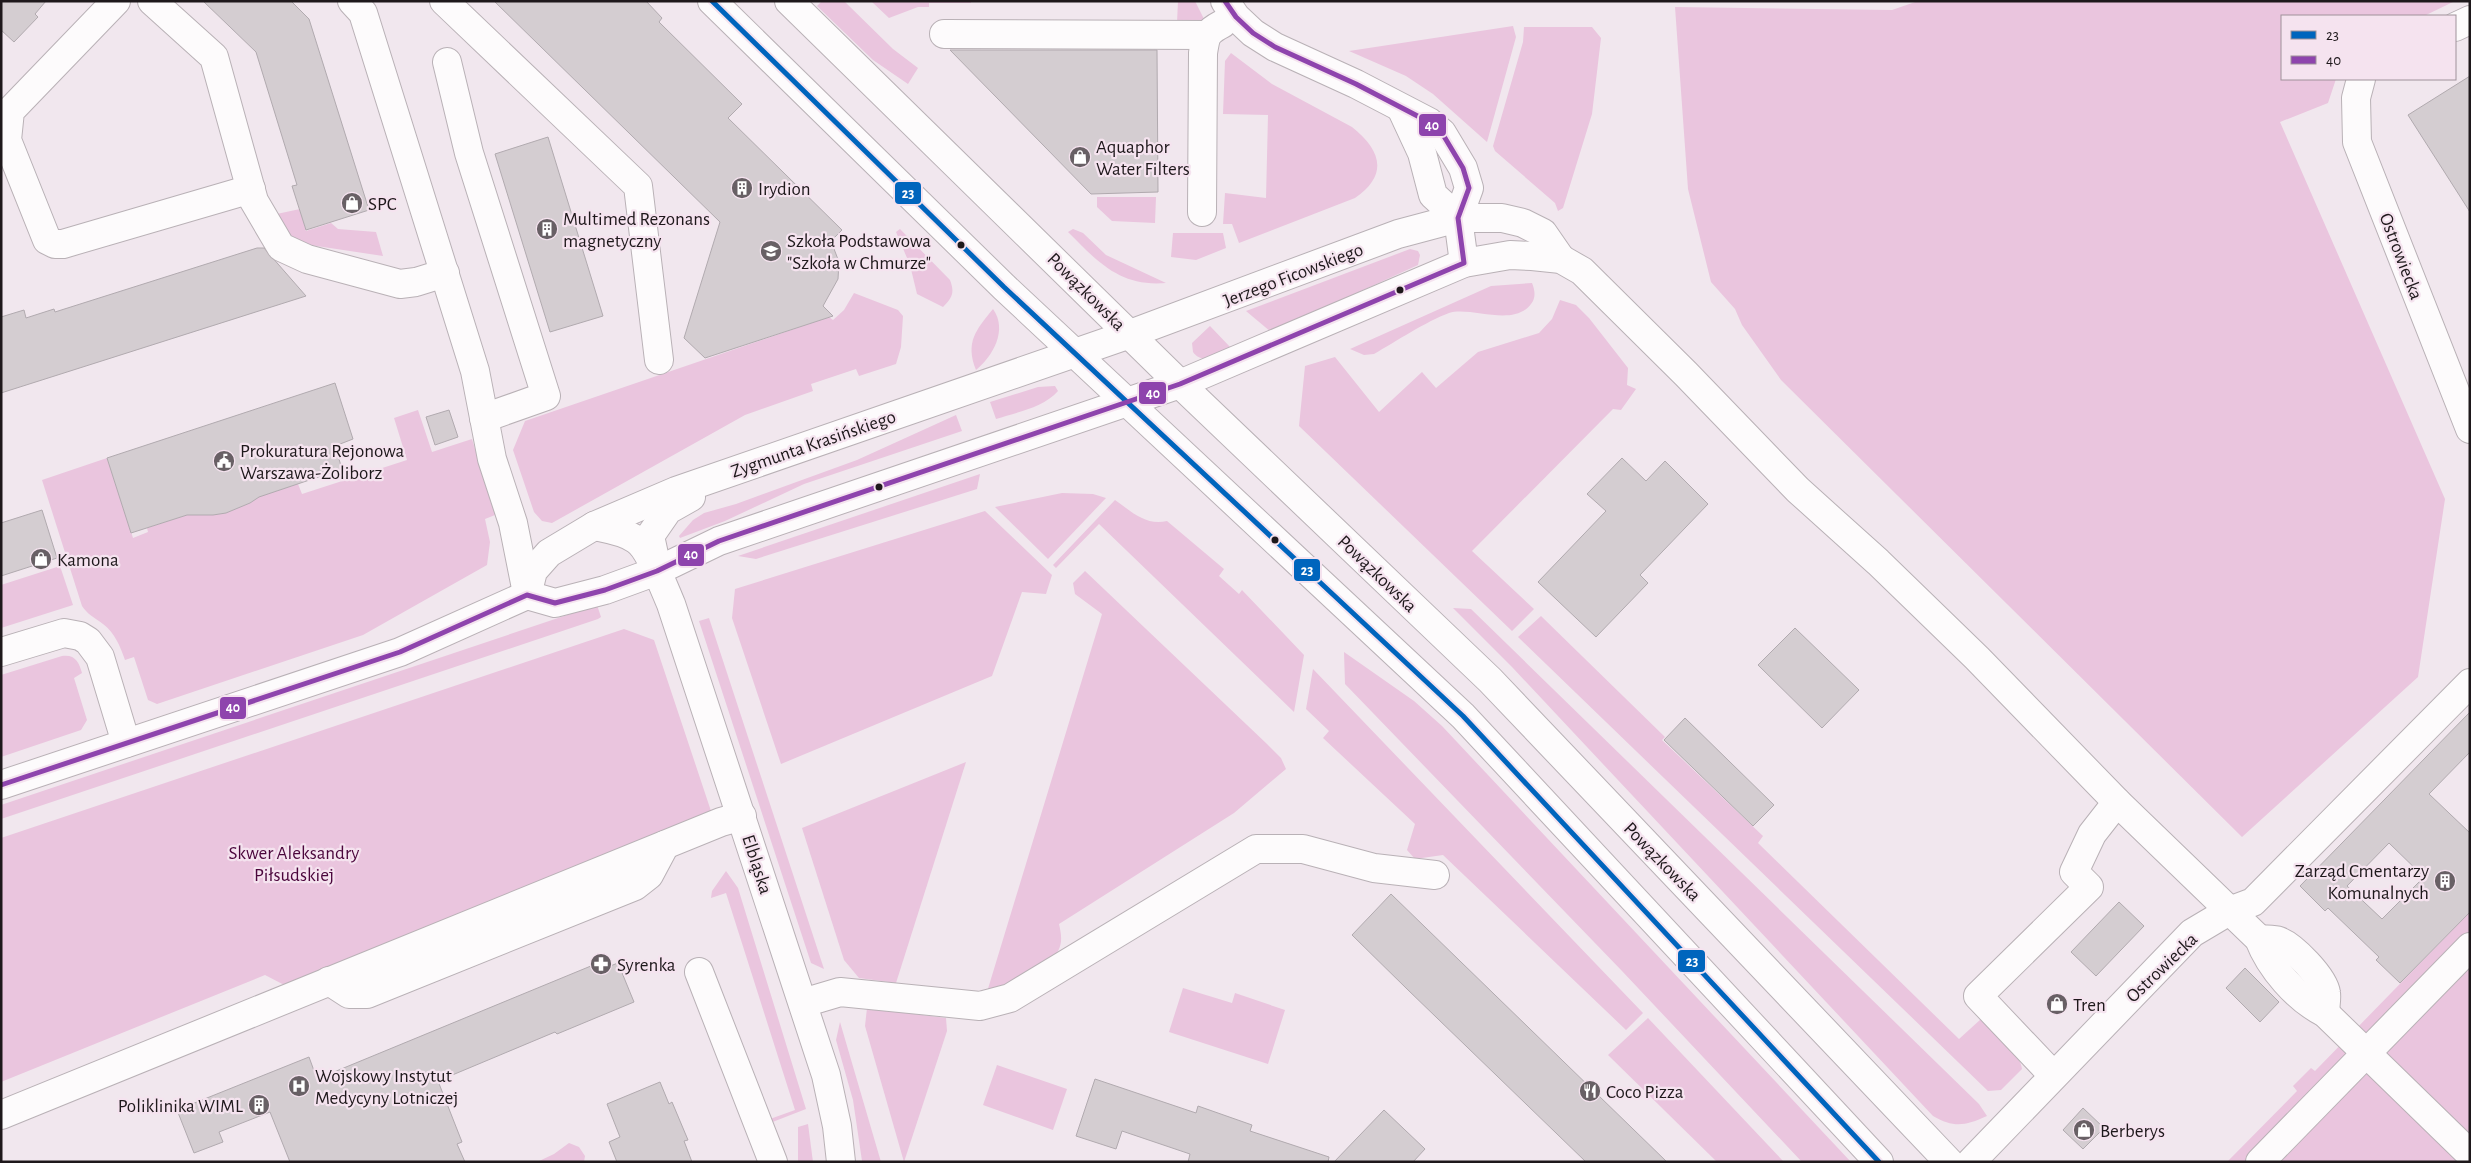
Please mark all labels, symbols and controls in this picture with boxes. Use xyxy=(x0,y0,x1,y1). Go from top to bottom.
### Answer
legend xyxy=(2281,15,2456,80)
text: 23 xyxy=(2326,28,2339,43)
text: 40 xyxy=(2326,53,2341,68)
line badge: 40 xyxy=(1418,113,1447,137)
text: 40 xyxy=(1425,119,1439,133)
place label: Aquaphor Water Filters xyxy=(1096,138,1190,179)
shop icon: Aquaphor Water Filters xyxy=(1068,145,1092,169)
building icon: Irydion xyxy=(730,176,754,200)
place label: Irydion xyxy=(758,180,811,199)
line badge: 23 xyxy=(894,181,922,205)
text: 23 xyxy=(902,187,914,201)
shop icon: SPC xyxy=(340,191,364,215)
place label: SPC xyxy=(368,195,397,214)
place label: Multimed Rezonans magnetyczny xyxy=(563,210,710,251)
street label: Ostrowiecka xyxy=(2375,211,2426,303)
building icon: Multimed Rezonans magnetyczny xyxy=(535,217,559,241)
place label: Szkoła Podstawowa "Szkoła w Chmurze" xyxy=(787,232,931,273)
school or university icon: Szkoła Podstawowa "Szkoła w Chmurze" xyxy=(759,239,783,263)
unlabelled marker xyxy=(956,240,966,250)
street label: Jerzego Ficowskiego xyxy=(1221,240,1366,311)
street label: Powązkowska xyxy=(1043,249,1129,335)
unlabelled marker xyxy=(1395,285,1405,295)
line badge: 40 xyxy=(1138,381,1167,405)
text: 40 xyxy=(1146,387,1160,401)
street label: Zygmunta Krasińskiego xyxy=(729,407,898,482)
place label: Prokuratura Rejonowa Warszawa-Żoliborz xyxy=(240,442,405,483)
public building icon: Prokuratura Rejonowa Warszawa-Żoliborz xyxy=(212,449,236,473)
unlabelled marker xyxy=(874,482,884,492)
street label: Powązkowska xyxy=(1334,532,1420,616)
unlabelled marker xyxy=(1270,535,1280,545)
line badge: 40 xyxy=(677,543,705,567)
shop icon: Kamona xyxy=(29,547,53,571)
text: 40 xyxy=(684,548,698,562)
place label: Kamona xyxy=(57,551,119,570)
line badge: 23 xyxy=(1293,558,1321,582)
text: 23 xyxy=(1301,564,1313,578)
line badge: 40 xyxy=(219,696,247,720)
text: 40 xyxy=(226,701,240,715)
street label: Powązkowska xyxy=(1620,819,1704,905)
street label: Elbląska xyxy=(738,832,775,897)
park label: Skwer Aleksandry Piłsudskiej xyxy=(229,844,359,885)
place label: Zarząd Cmentarzy Komunalnych xyxy=(2295,862,2429,903)
building icon: Zarząd Cmentarzy Komunalnych xyxy=(2433,869,2457,893)
street label: Ostrowiecka xyxy=(2123,930,2201,1006)
line badge: 23 xyxy=(1677,949,1706,973)
pharmacy icon: Syrenka xyxy=(589,952,613,976)
text: 23 xyxy=(1686,955,1698,969)
place label: Syrenka xyxy=(617,956,676,975)
shop icon: Tren xyxy=(2045,992,2069,1016)
place label: Tren xyxy=(2073,996,2106,1015)
place label: Wojskowy Instytut Medycyny Lotniczej xyxy=(315,1067,458,1108)
hospital icon: Wojskowy Instytut Medycyny Lotniczej xyxy=(287,1074,311,1098)
restaurant icon: Coco Pizza xyxy=(1578,1079,1602,1103)
place label: Coco Pizza xyxy=(1606,1083,1684,1102)
building icon: Poliklinika WIML xyxy=(247,1093,271,1117)
place label: Poliklinika WIML xyxy=(118,1097,243,1116)
shop icon: Berberys xyxy=(2072,1118,2096,1142)
place label: Berberys xyxy=(2100,1122,2165,1141)

